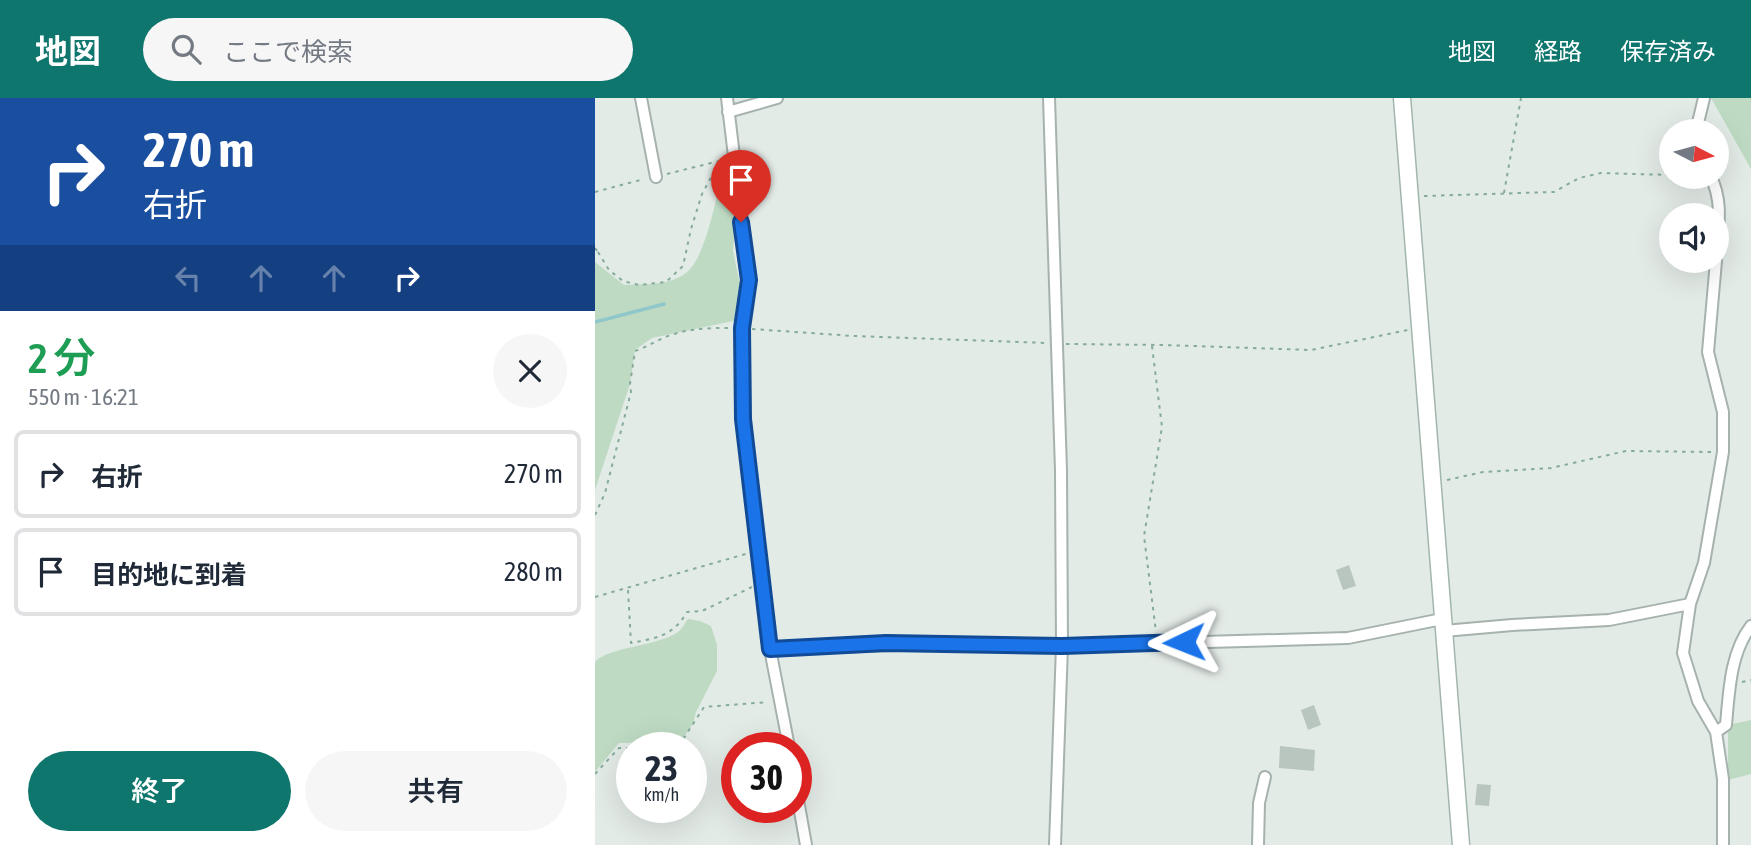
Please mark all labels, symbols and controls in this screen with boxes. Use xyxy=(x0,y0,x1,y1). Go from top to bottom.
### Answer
search box xyxy=(143,18,633,81)
icon: search xyxy=(167,30,205,68)
text: 地図 xyxy=(35,32,101,70)
text: ここで検索 xyxy=(223,37,353,67)
text: 地図 xyxy=(1448,38,1496,65)
text: 経路 xyxy=(1534,38,1582,65)
text: 保存済み xyxy=(1620,38,1716,65)
north arrow xyxy=(1659,119,1729,189)
map controls xyxy=(1659,119,1729,273)
text: 270 m xyxy=(143,121,254,177)
icon: right xyxy=(28,126,119,217)
pin xyxy=(711,150,771,222)
icon: arrive xyxy=(722,161,760,199)
text: 右折 xyxy=(143,186,207,223)
button: sound xyxy=(1659,203,1729,273)
icon: left xyxy=(169,259,207,297)
icon: ahead xyxy=(242,259,280,297)
icon: ahead xyxy=(315,259,353,297)
icon: right xyxy=(388,259,426,297)
text: 2 分 xyxy=(28,334,96,382)
button: close xyxy=(493,334,567,408)
text: 550 m · 16:21 xyxy=(28,384,139,410)
icon: right xyxy=(32,455,70,493)
text: 270 m xyxy=(504,459,563,489)
text: 右折 xyxy=(91,462,143,492)
icon: arrive xyxy=(32,553,70,591)
text: 280 m xyxy=(504,557,563,587)
text: 目的地に到着 xyxy=(91,560,247,590)
position arrow xyxy=(1147,605,1221,679)
speed limit sign: 30 xyxy=(721,732,812,823)
text: 23 xyxy=(645,748,678,788)
button: 終了 xyxy=(28,751,291,831)
button: 共有 xyxy=(305,751,567,831)
text: km/h xyxy=(644,784,679,805)

